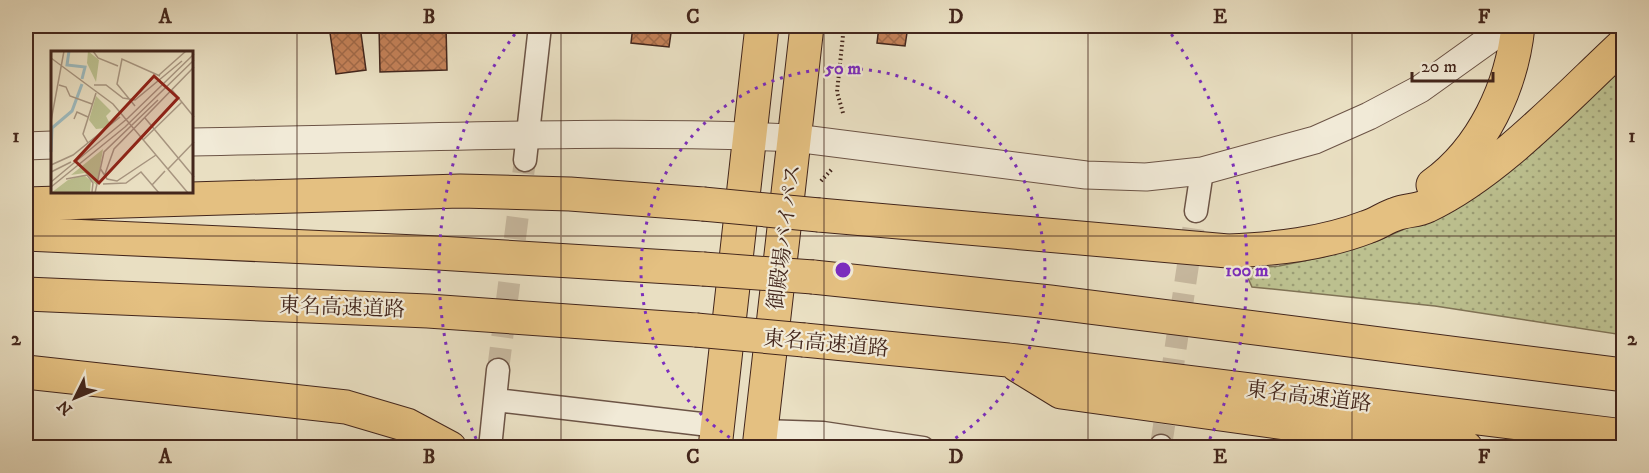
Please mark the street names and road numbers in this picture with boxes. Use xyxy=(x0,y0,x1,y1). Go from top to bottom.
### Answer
street label: 御殿場バイパス xyxy=(763,163,807,311)
street label: 東名高速道路 xyxy=(279,293,405,323)
street label: 東名高速道路 xyxy=(762,326,890,362)
street label: 東名高速道路 xyxy=(1245,376,1373,418)

